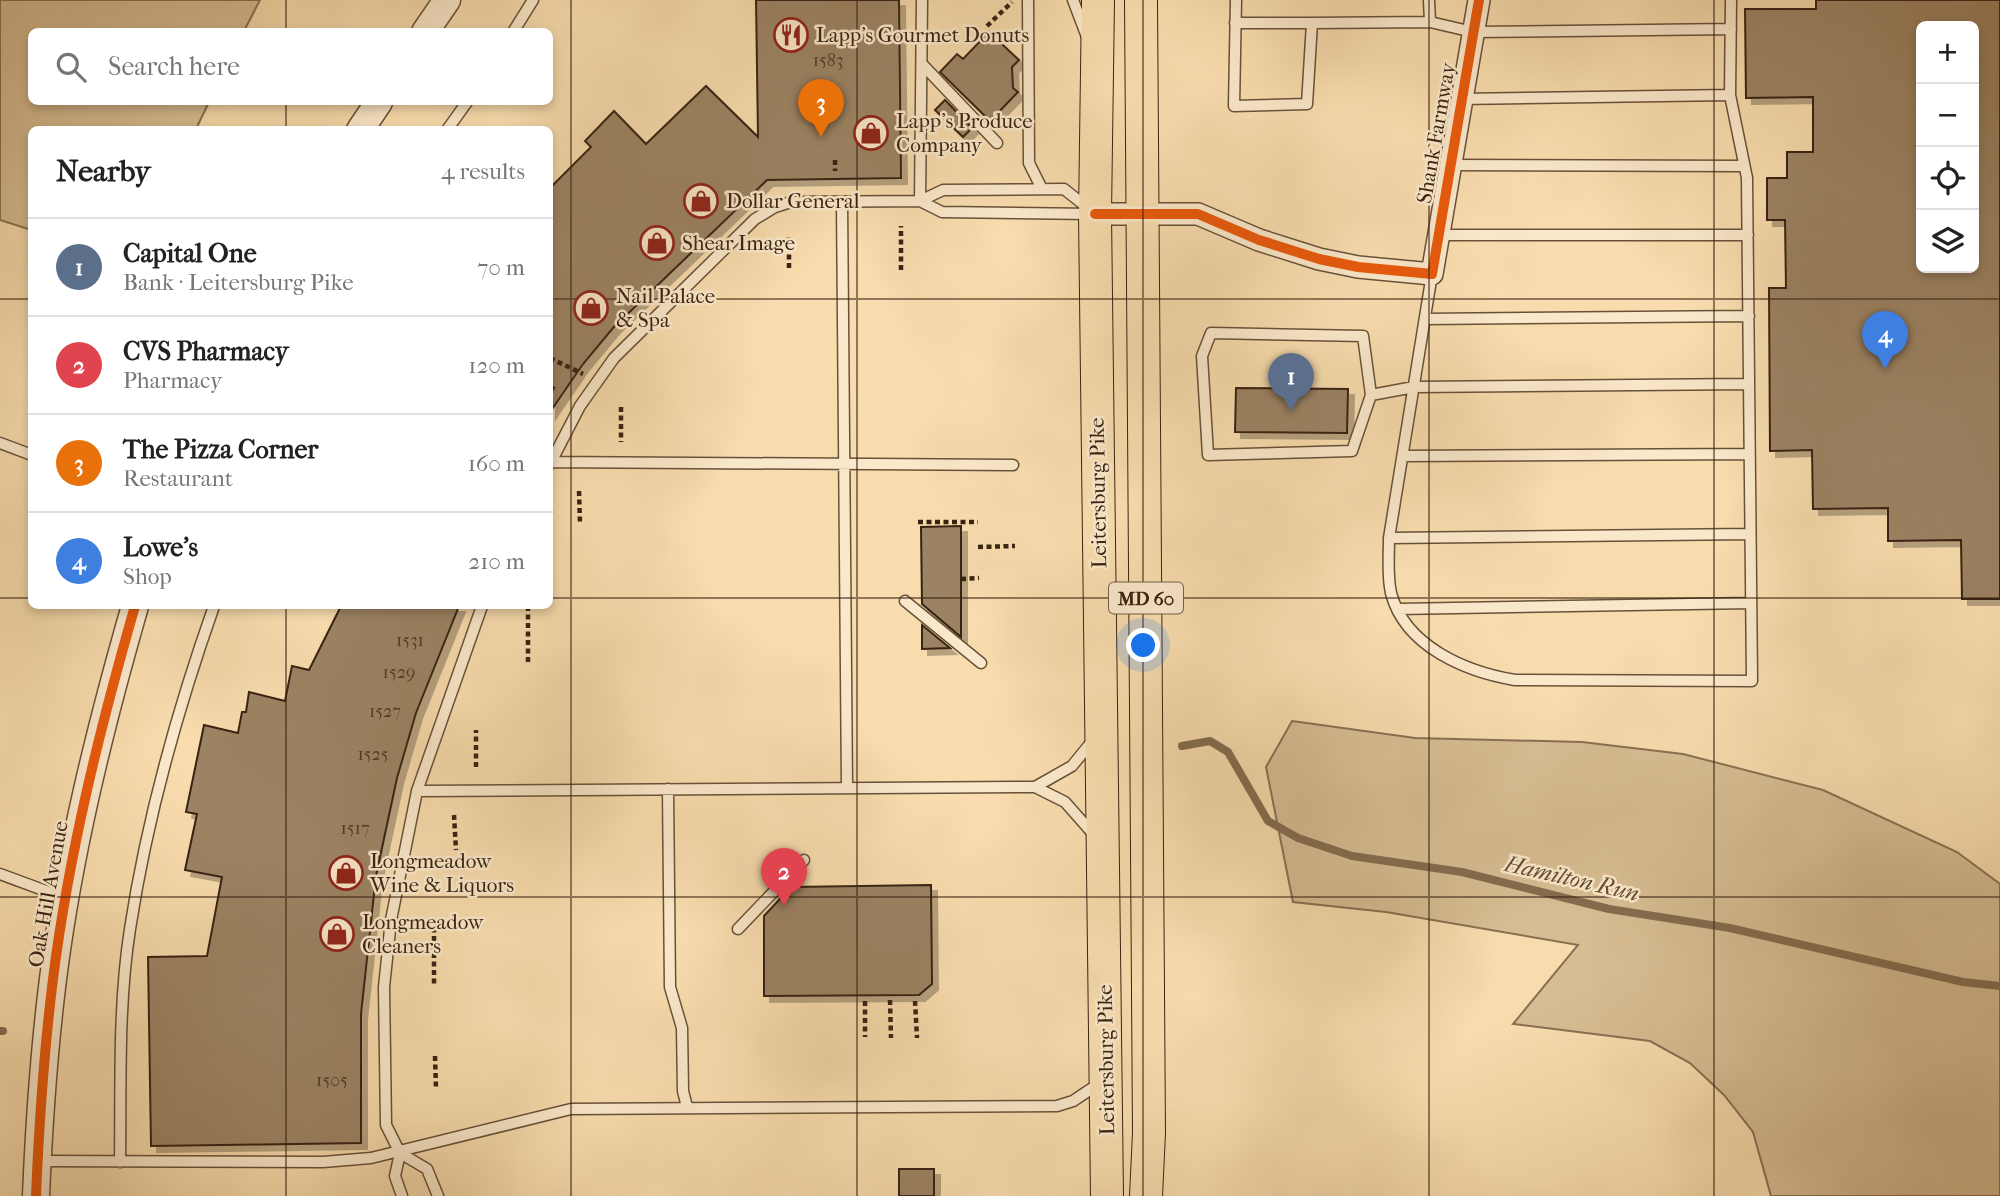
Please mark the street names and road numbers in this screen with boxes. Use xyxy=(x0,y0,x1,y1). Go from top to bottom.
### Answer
street label: Shank Farmway xyxy=(1412,60,1460,205)
street label: Leitersburg Pike xyxy=(1085,417,1111,569)
road number: MD 60 xyxy=(1109,582,1183,614)
street label: Oak Hill Avenue xyxy=(23,819,73,969)
street label: Leitersburg Pike xyxy=(1093,984,1119,1136)

